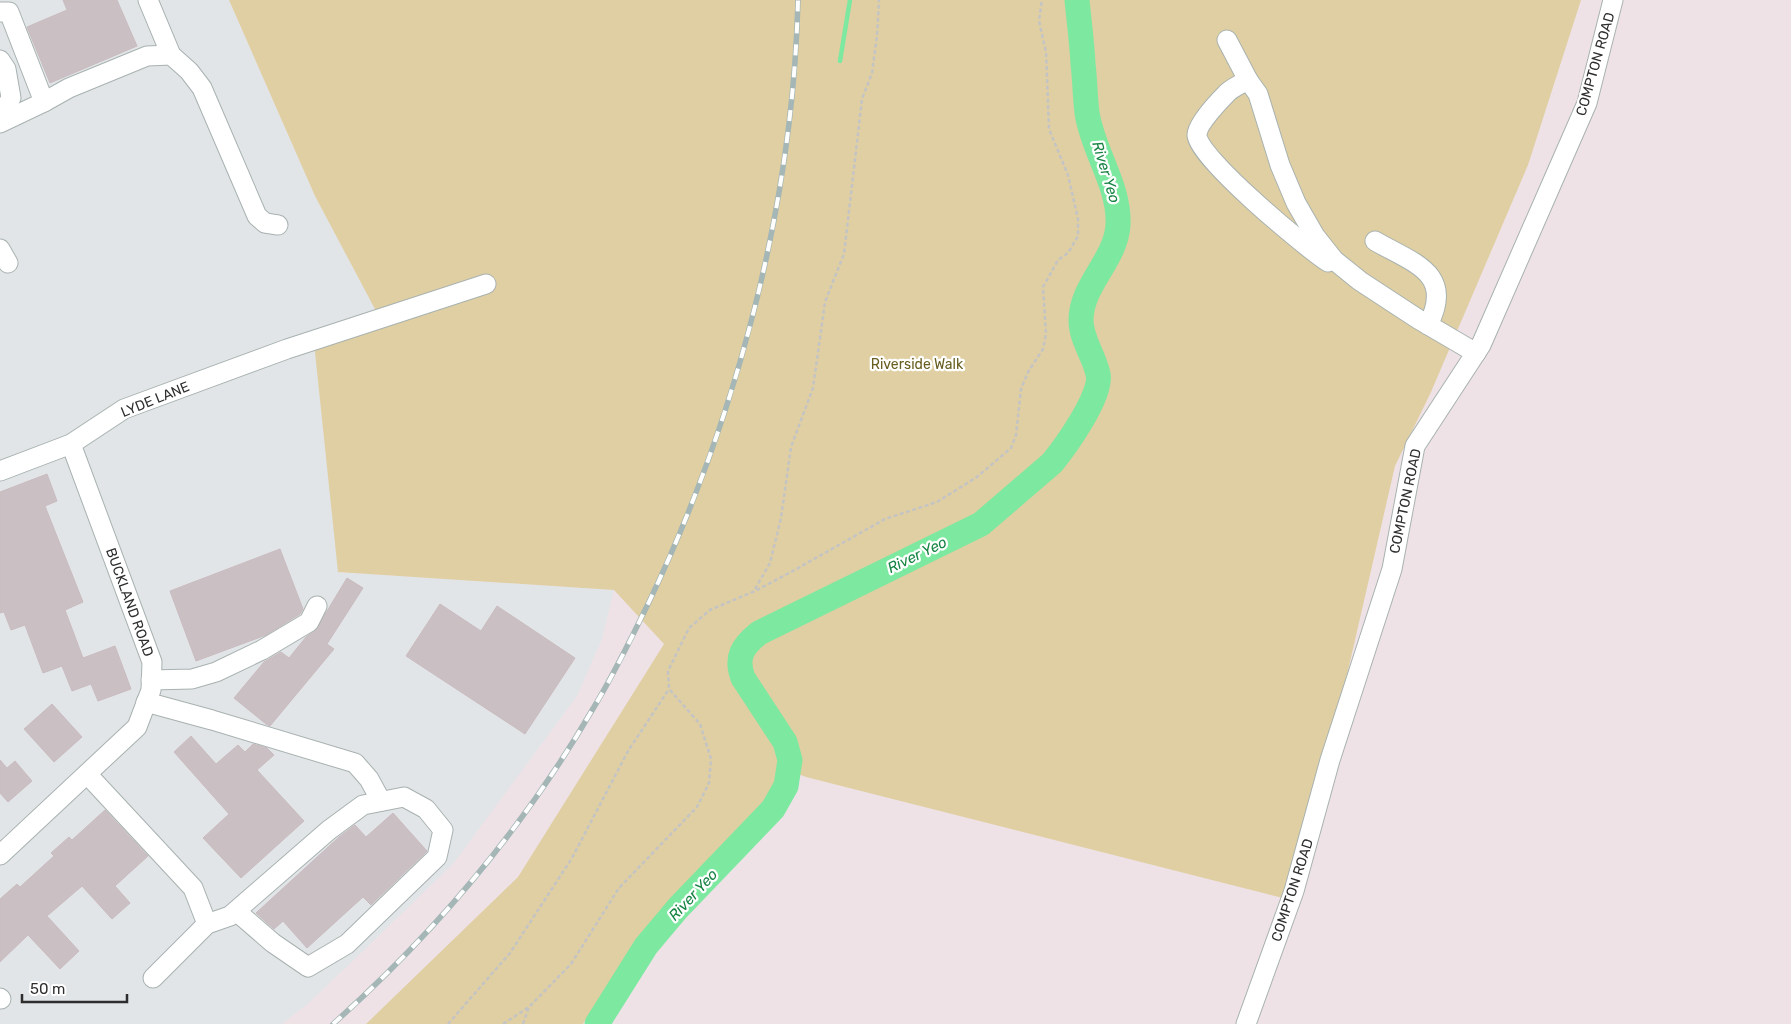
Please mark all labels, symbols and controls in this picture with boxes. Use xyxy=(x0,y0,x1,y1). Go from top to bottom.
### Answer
street label: COMPTON ROAD xyxy=(1573,10,1618,118)
water label: River Yeo xyxy=(1088,139,1124,206)
park label: Riverside Walk xyxy=(871,356,964,373)
street label: LYDE LANE xyxy=(118,378,192,421)
street label: COMPTON ROAD xyxy=(1386,447,1425,555)
water label: River Yeo xyxy=(884,533,950,577)
street label: BUCKLAND ROAD xyxy=(102,545,157,659)
street label: COMPTON ROAD xyxy=(1268,837,1317,944)
water label: River Yeo xyxy=(665,865,722,924)
scale bar xyxy=(22,972,128,1004)
text: 50 m xyxy=(30,980,65,998)

